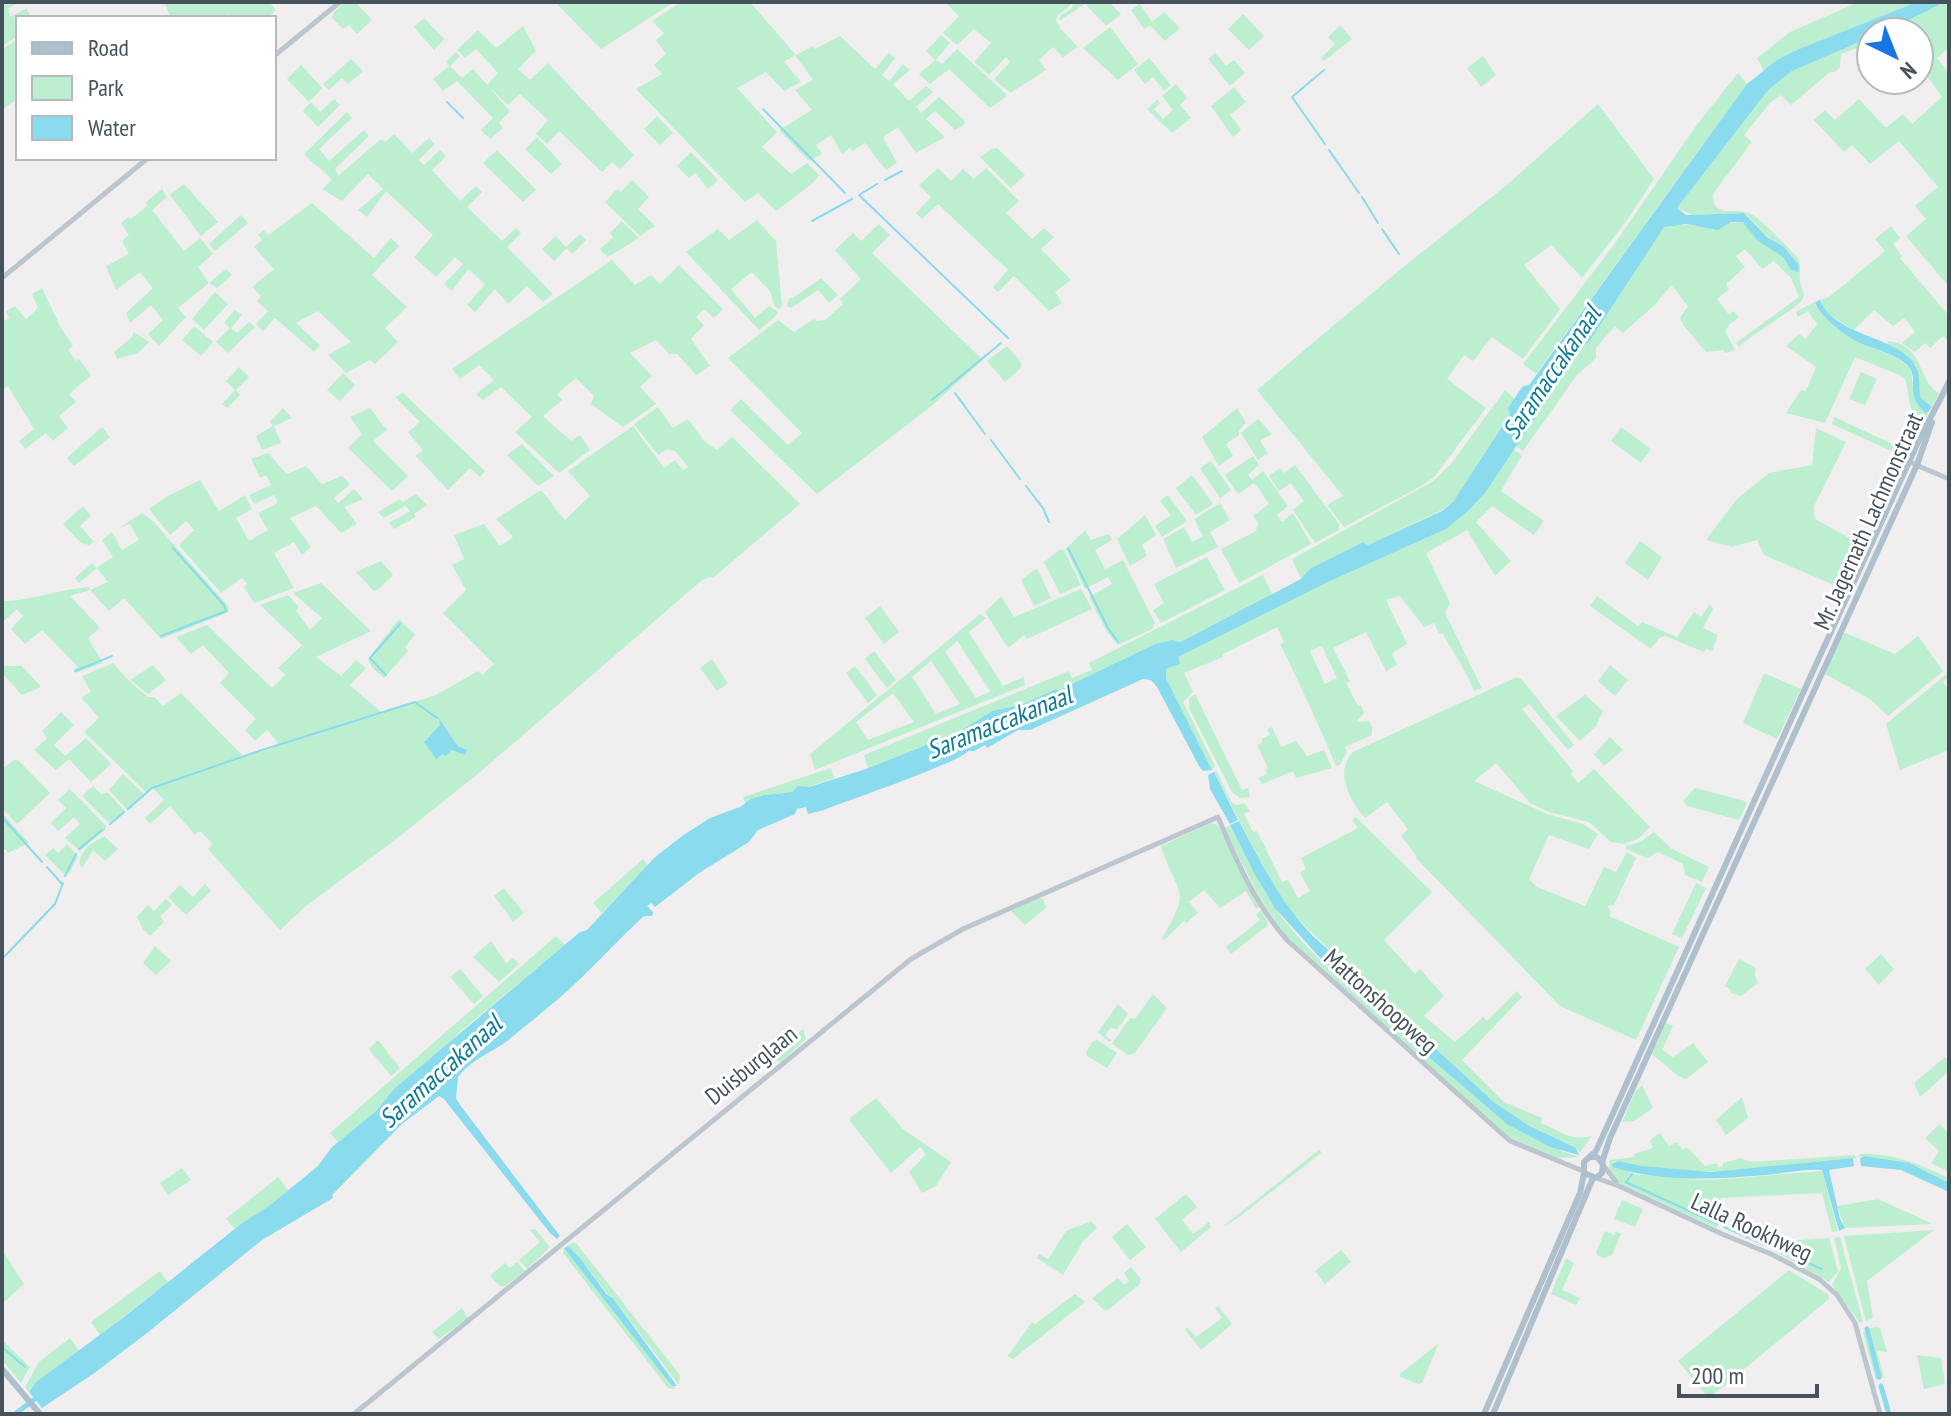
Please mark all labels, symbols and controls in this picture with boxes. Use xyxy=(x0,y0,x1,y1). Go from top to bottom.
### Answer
legend xyxy=(16,16,276,160)
north arrow xyxy=(1855,16,1935,96)
text: Road xyxy=(88,32,129,63)
text: N xyxy=(1895,56,1923,85)
text: Park xyxy=(88,72,124,103)
text: Water xyxy=(88,112,136,143)
water label: Saramaccakanaal xyxy=(1494,297,1609,445)
street label: Mr. Jagernath Lachmonstraat xyxy=(1806,407,1930,635)
water label: Saramaccakanaal xyxy=(922,677,1079,766)
street label: Mattonshoopweg xyxy=(1318,942,1444,1060)
water label: Saramaccakanaal xyxy=(372,1005,510,1135)
street label: Duisburglaan xyxy=(699,1019,803,1111)
street label: Lalla Rookhweg xyxy=(1686,1185,1818,1269)
scale bar xyxy=(1679,1348,1817,1398)
text: 200 m xyxy=(1691,1360,1744,1391)

